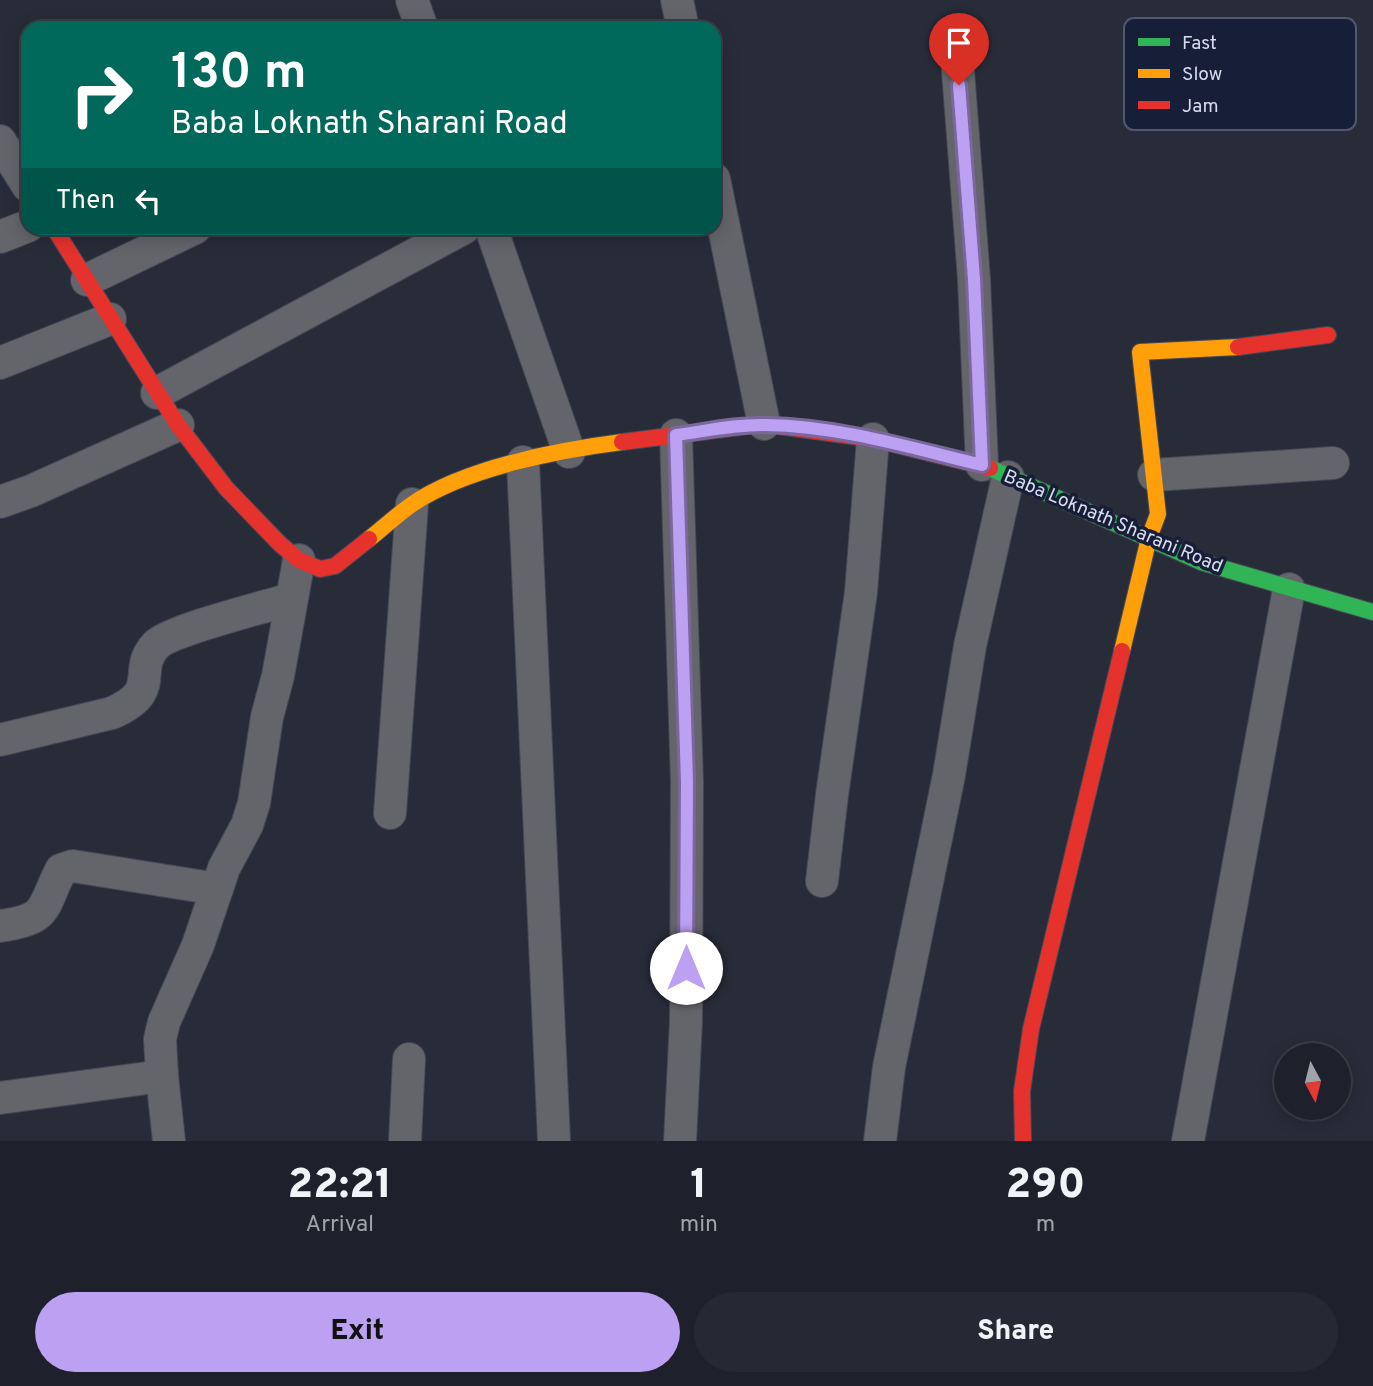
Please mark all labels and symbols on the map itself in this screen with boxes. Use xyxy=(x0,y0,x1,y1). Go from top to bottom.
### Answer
pin xyxy=(929,13,989,85)
legend xyxy=(1124,18,1356,130)
text: Fast xyxy=(1182,32,1217,56)
text: Slow xyxy=(1182,63,1222,87)
text: Jam xyxy=(1182,95,1219,119)
street label: Baba Loknath Sharani Road xyxy=(1000,465,1226,579)
position arrow xyxy=(649,931,723,1005)
north arrow xyxy=(1274,1043,1351,1120)

